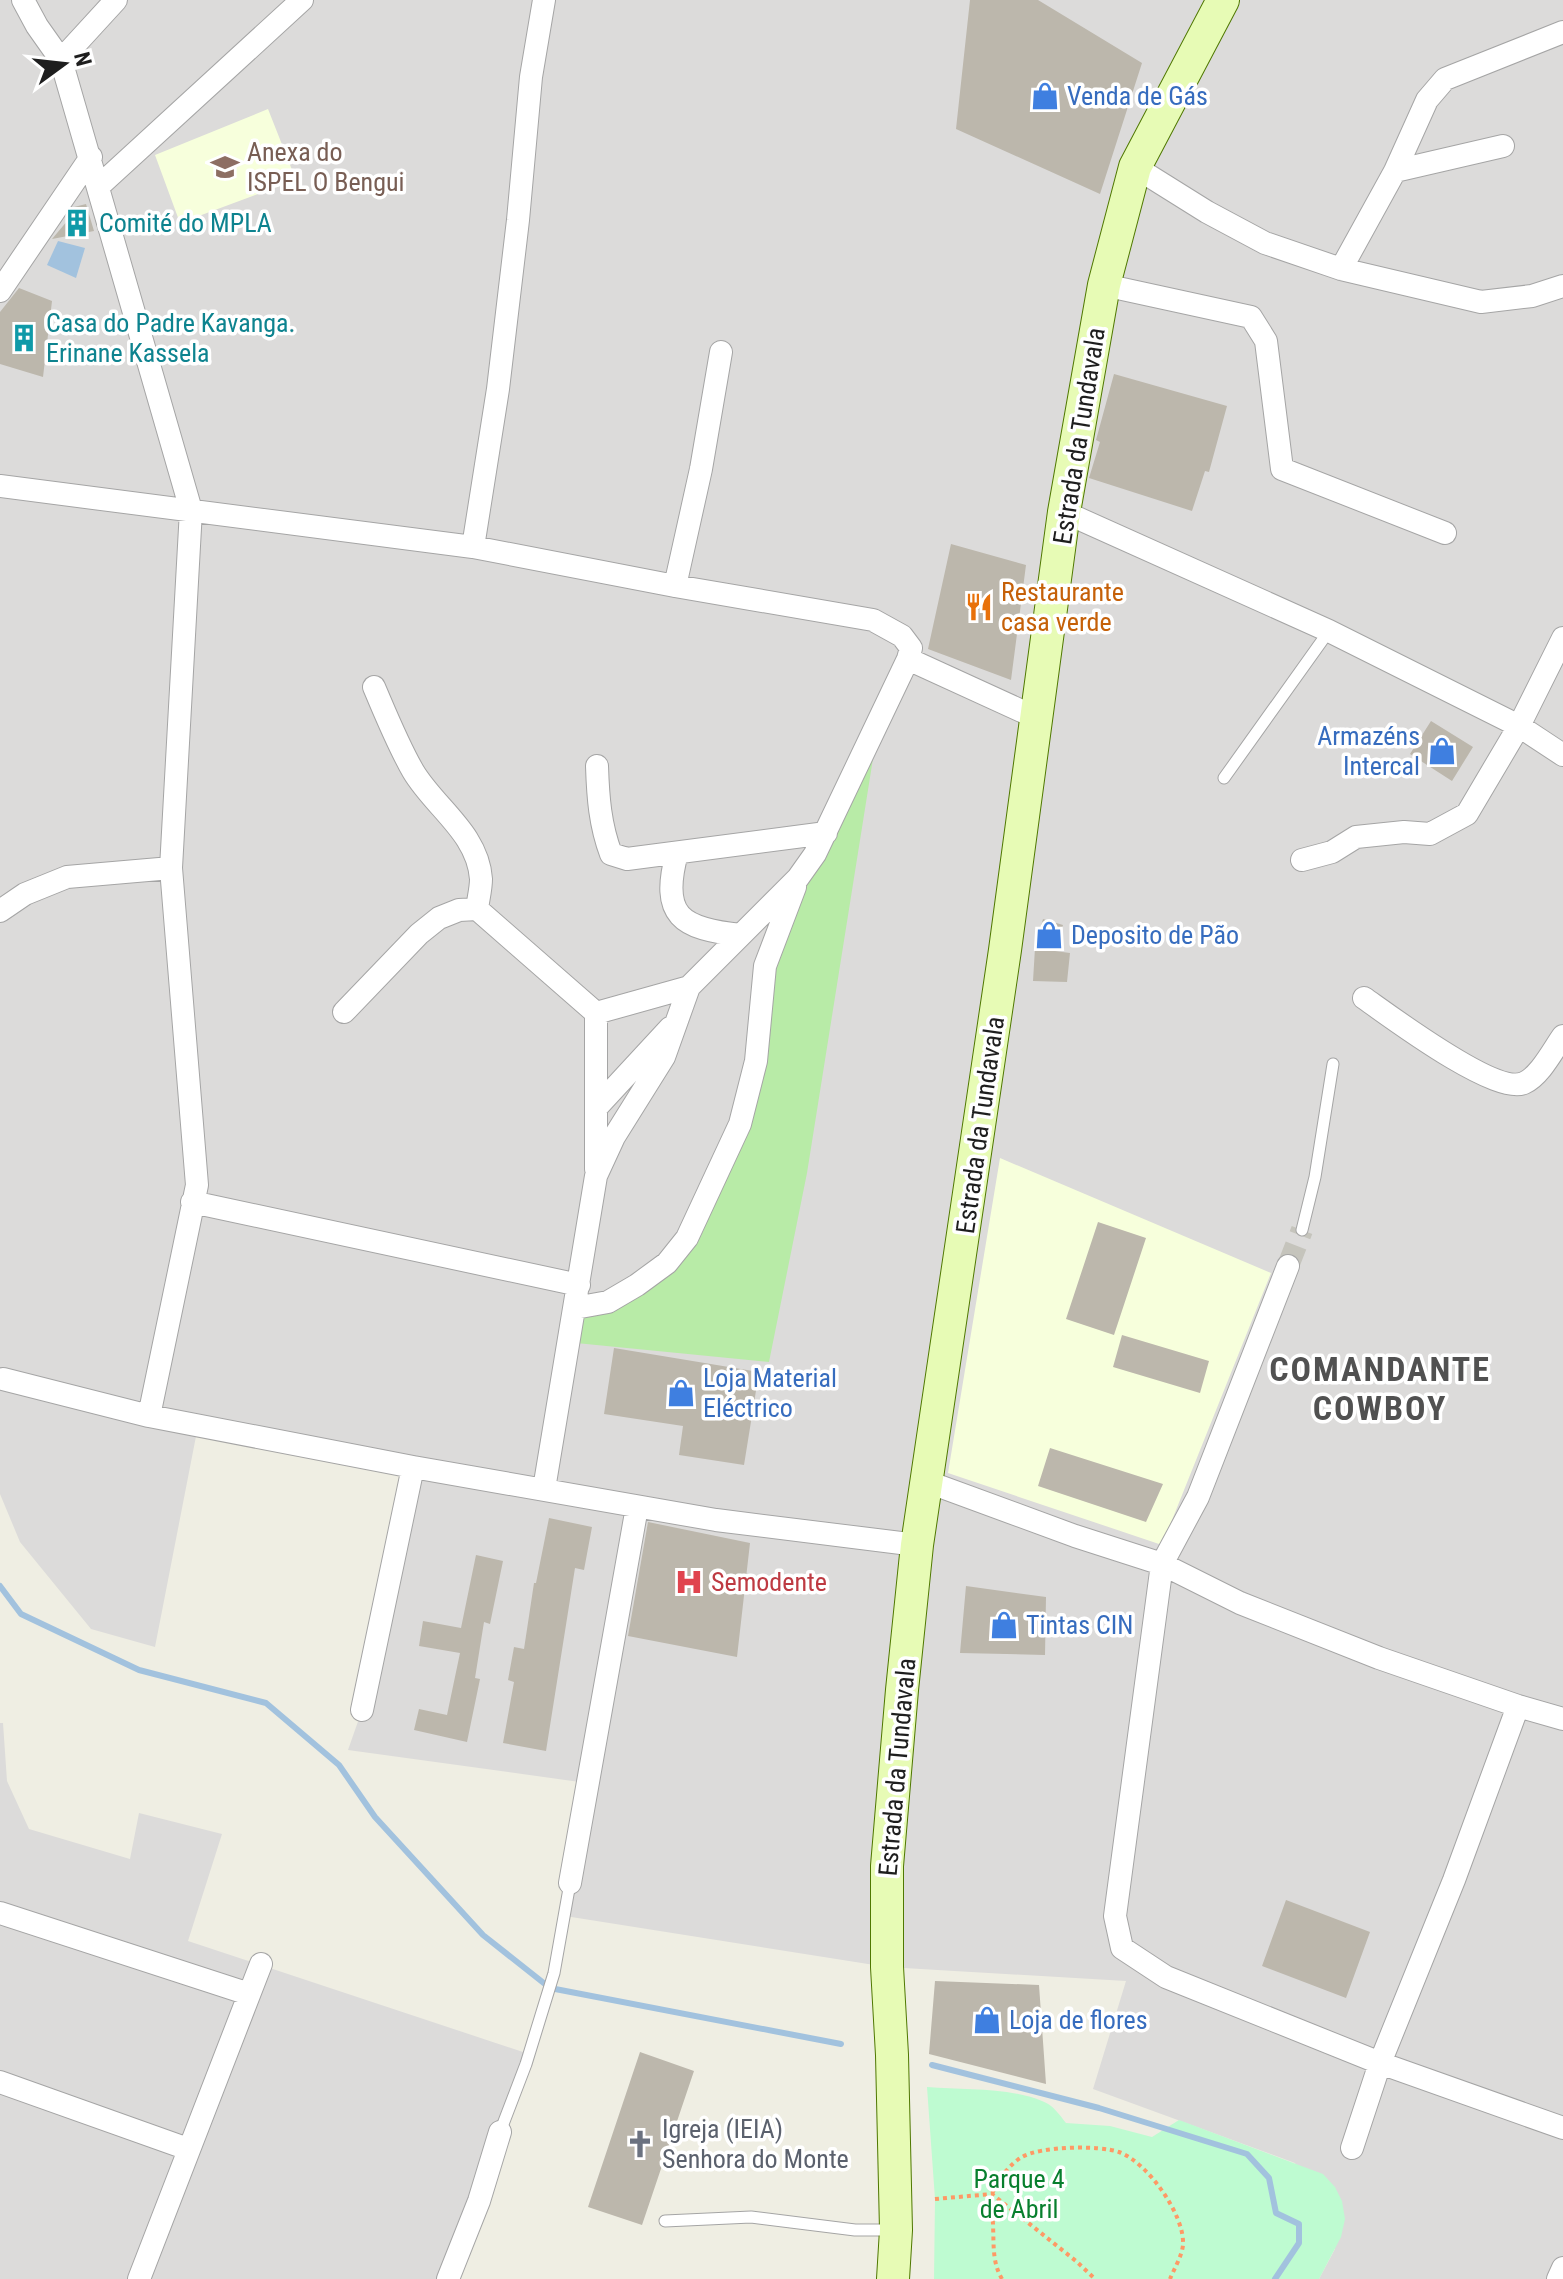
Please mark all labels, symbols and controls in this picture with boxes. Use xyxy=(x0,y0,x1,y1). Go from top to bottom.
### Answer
north arrow xyxy=(24,24,104,104)
text: N xyxy=(69,49,97,69)
shop icon: Venda de Gás xyxy=(1030,81,1060,111)
place label: Venda de Gás xyxy=(1067,81,1208,111)
place label: Anexa do ISPEL O Bengui xyxy=(247,137,405,197)
school or university icon: Anexa do ISPEL O Bengui xyxy=(210,152,240,182)
building icon: Comité do MPLA xyxy=(62,208,92,238)
place label: Comité do MPLA xyxy=(99,208,272,238)
place label: Casa do Padre Kavanga. Erinane Kassela xyxy=(46,308,295,368)
building icon: Casa do Padre Kavanga. Erinane Kassela xyxy=(9,323,39,353)
street label: Estrada da Tundavala xyxy=(1047,326,1111,546)
place label: Restaurante casa verde xyxy=(1001,577,1124,637)
restaurant icon: Restaurante casa verde xyxy=(964,592,994,622)
place label: Armazéns Intercal xyxy=(1317,721,1420,781)
shop icon: Armazéns Intercal xyxy=(1427,736,1457,766)
shop icon: Deposito de Pão xyxy=(1034,920,1064,950)
place label: Deposito de Pão xyxy=(1071,920,1239,950)
street label: Estrada da Tundavala xyxy=(950,1015,1010,1235)
district label: COMANDANTE COWBOY xyxy=(1269,1349,1491,1428)
place label: Loja Material Eléctrico xyxy=(703,1363,837,1423)
shop icon: Loja Material Eléctrico xyxy=(666,1378,696,1408)
hospital icon: Semodente xyxy=(674,1567,704,1597)
place label: Semodente xyxy=(711,1567,827,1597)
shop icon: Tintas CIN xyxy=(989,1610,1019,1640)
place label: Tintas CIN xyxy=(1026,1610,1133,1640)
street label: Estrada da Tundavala xyxy=(873,1657,921,1877)
shop icon: Loja de flores xyxy=(972,2005,1002,2035)
place label: Loja de flores xyxy=(1009,2005,1148,2035)
place label: Igreja (IEIA) Senhora do Monte xyxy=(662,2114,849,2174)
church icon: Igreja (IEIA) Senhora do Monte xyxy=(625,2129,655,2159)
park label: Parque 4 de Abril xyxy=(974,2164,1065,2224)

